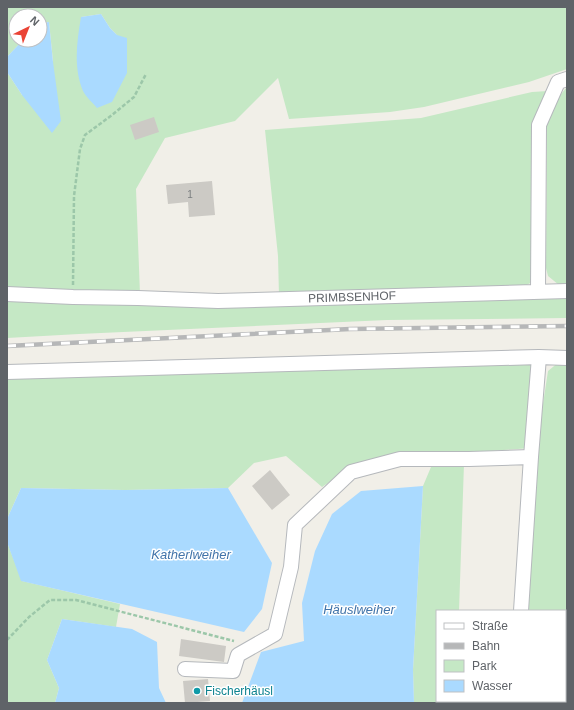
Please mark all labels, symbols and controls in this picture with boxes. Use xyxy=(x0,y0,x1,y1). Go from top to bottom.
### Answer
north arrow xyxy=(8,8,48,48)
text: N xyxy=(28,14,42,28)
house number: 1 xyxy=(187,189,193,200)
street label: PRIMBSENHOF xyxy=(308,288,396,306)
water label: Katherlweiher xyxy=(151,547,231,562)
water label: Häuslweiher xyxy=(323,602,395,617)
legend xyxy=(436,610,566,702)
text: Straße xyxy=(472,619,508,633)
text: Bahn xyxy=(472,639,500,653)
text: Park xyxy=(472,659,498,673)
text: Wasser xyxy=(472,679,512,693)
place label: Fischerhäusl xyxy=(205,684,273,698)
marker: Fischerhäusl xyxy=(192,686,202,696)

